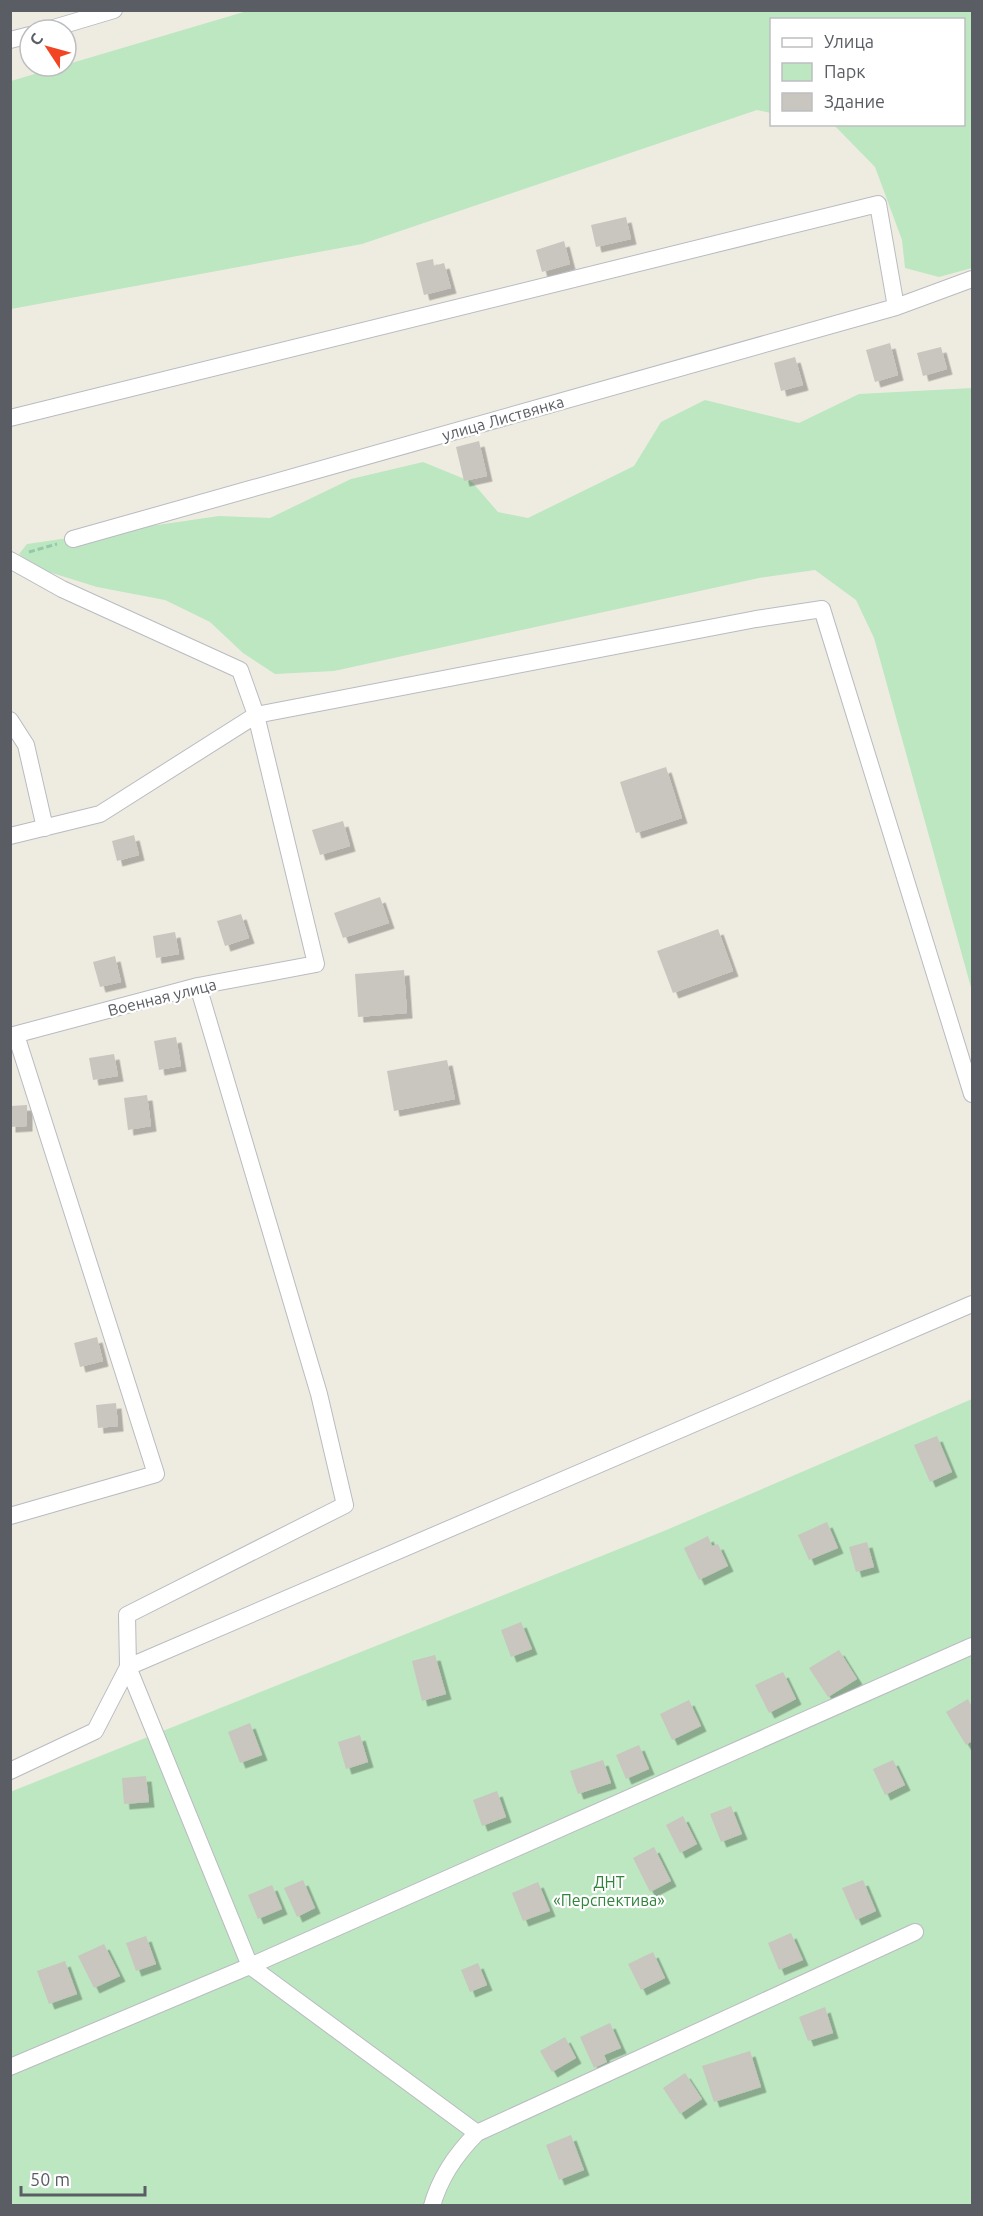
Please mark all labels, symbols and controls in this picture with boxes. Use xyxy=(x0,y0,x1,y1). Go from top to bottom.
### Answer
north arrow xyxy=(18,18,78,78)
legend xyxy=(770,18,965,126)
text: С xyxy=(26,30,46,49)
text: Улица xyxy=(824,31,874,51)
text: Парк xyxy=(824,61,865,81)
text: Здание xyxy=(824,91,885,111)
street label: улица Листвянка xyxy=(440,392,566,444)
street label: Военная улица xyxy=(106,975,218,1019)
park label: ДНТ «Перспектива» xyxy=(553,1873,665,1909)
scale bar xyxy=(21,2159,146,2197)
text: 50 m xyxy=(30,2169,70,2189)

